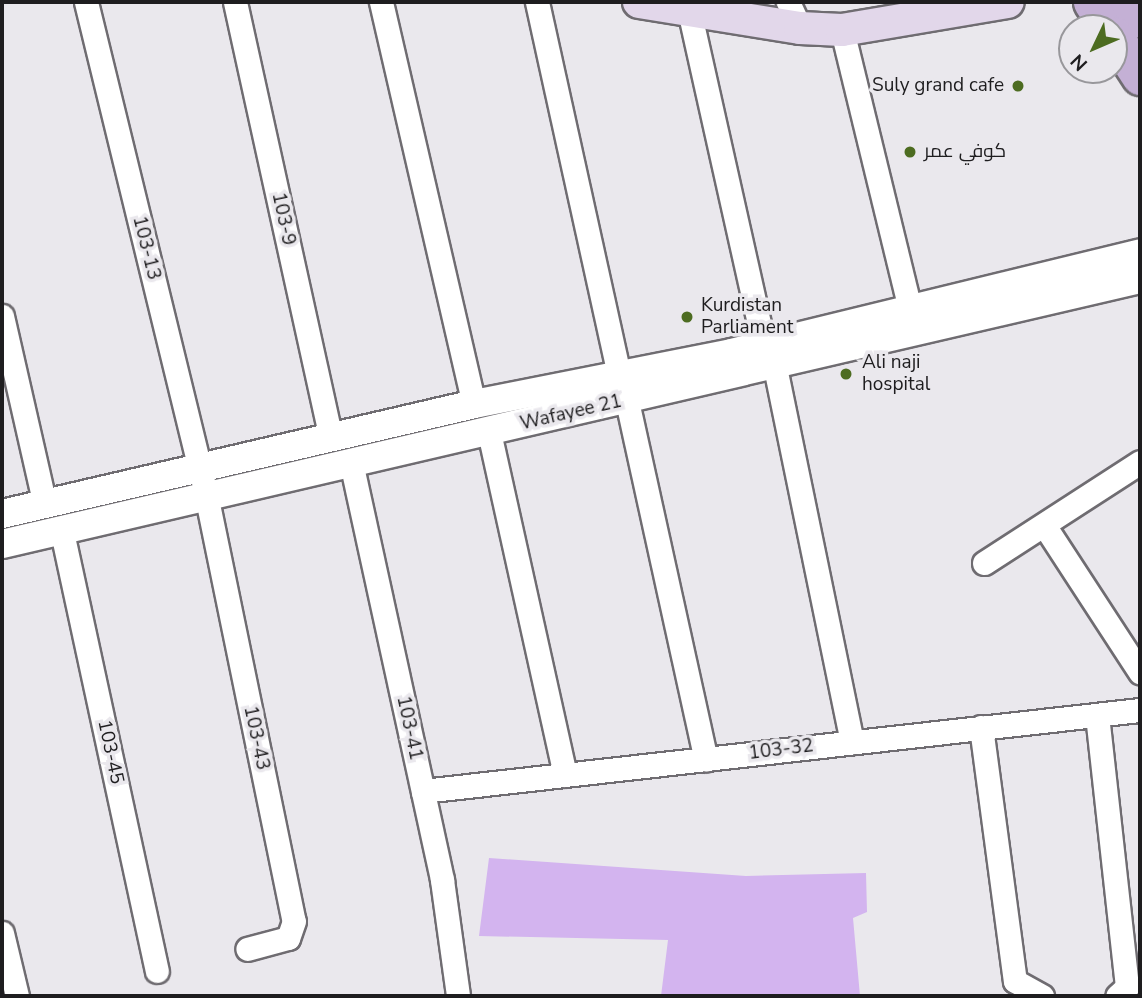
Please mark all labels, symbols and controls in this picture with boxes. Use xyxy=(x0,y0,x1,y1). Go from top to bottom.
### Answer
north arrow xyxy=(1058,14,1128,84)
text: N xyxy=(1065,48,1094,76)
place label: Suly grand cafe xyxy=(872,75,1004,97)
marker: Suly grand cafe xyxy=(1010,78,1026,94)
place label: كوفي عمر xyxy=(924,141,1006,163)
marker: كوفي عمر xyxy=(902,144,918,160)
street label: 103-9 xyxy=(266,190,300,248)
street label: 103-13 xyxy=(127,214,165,282)
place label: Kurdistan Parliament xyxy=(701,295,793,339)
marker: Kurdistan Parliament xyxy=(679,309,695,325)
place label: Ali naji hospital xyxy=(862,352,930,396)
marker: Ali naji hospital xyxy=(836,364,856,384)
street label: Wafayee 21 xyxy=(518,390,624,436)
street label: 103-41 xyxy=(391,694,427,762)
street label: 103-43 xyxy=(238,704,274,772)
street label: 103-45 xyxy=(92,718,128,786)
street label: 103-32 xyxy=(747,735,815,765)

